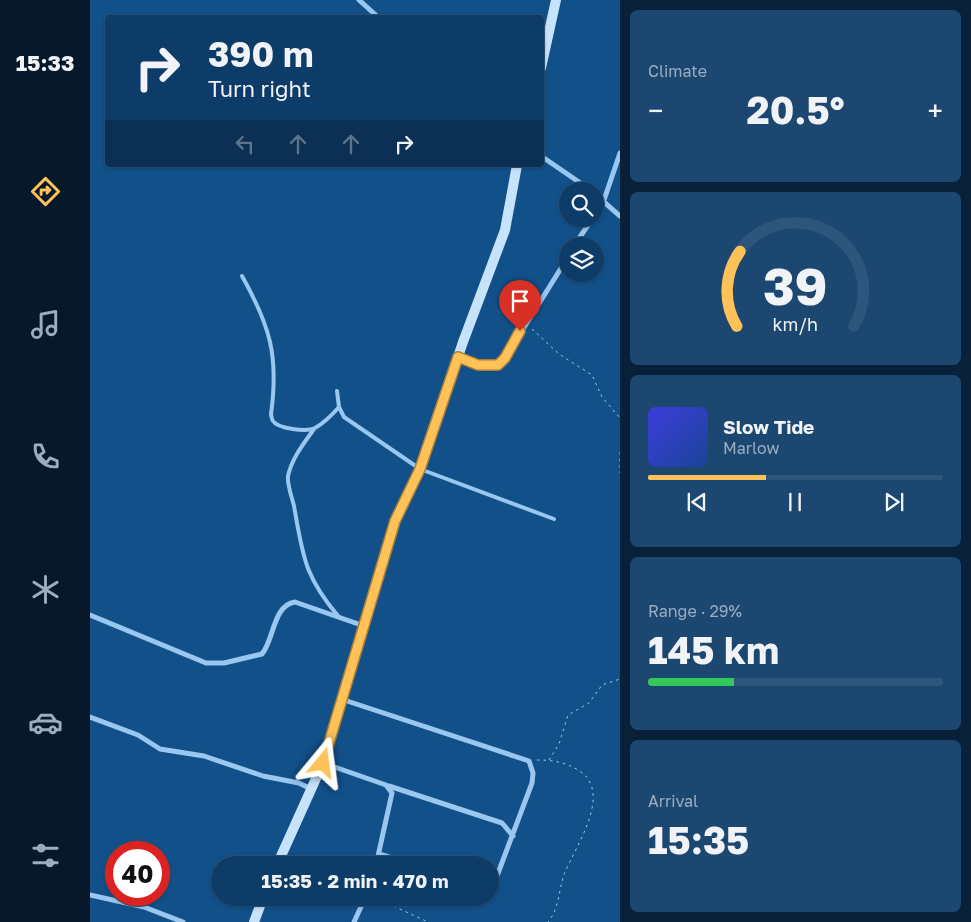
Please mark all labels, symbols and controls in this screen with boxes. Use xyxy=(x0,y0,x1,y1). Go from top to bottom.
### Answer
text: 390 m xyxy=(208,33,314,75)
icon: right xyxy=(125,35,190,100)
text: 15:33 xyxy=(16,49,74,76)
text: Climate xyxy=(648,61,707,81)
text: Turn right xyxy=(208,75,311,102)
text: 20.5° xyxy=(746,87,845,132)
text: − xyxy=(648,94,663,127)
text: + xyxy=(928,94,943,127)
icon: left xyxy=(231,130,259,158)
icon: ahead xyxy=(284,130,312,158)
icon: ahead xyxy=(337,130,365,158)
icon: right xyxy=(390,130,418,158)
icon: directions xyxy=(28,174,63,209)
map controls xyxy=(559,182,604,282)
button: search xyxy=(559,182,604,227)
button: layers xyxy=(559,237,604,282)
text: 39 xyxy=(763,254,828,316)
pin xyxy=(499,280,541,331)
icon: arrive xyxy=(506,287,534,315)
icon: music xyxy=(28,307,63,342)
text: km/h xyxy=(773,313,818,335)
text: Slow Tide xyxy=(723,415,814,438)
text: Marlow xyxy=(723,438,779,458)
icon: phone xyxy=(28,439,63,474)
icon: previous xyxy=(683,488,711,516)
icon: pause xyxy=(781,488,809,516)
icon: next xyxy=(880,488,908,516)
icon: climate xyxy=(28,572,63,607)
text: Range · 29% xyxy=(648,601,742,621)
text: 145 km xyxy=(648,627,779,672)
icon: car xyxy=(28,705,63,740)
position arrow xyxy=(296,736,348,788)
text: Arrival xyxy=(648,791,698,811)
text: 15:35 xyxy=(648,817,749,862)
icon: filters xyxy=(28,838,63,873)
speed limit sign: 40 xyxy=(105,841,170,906)
text: 15:35 · 2 min · 470 m xyxy=(261,869,449,892)

